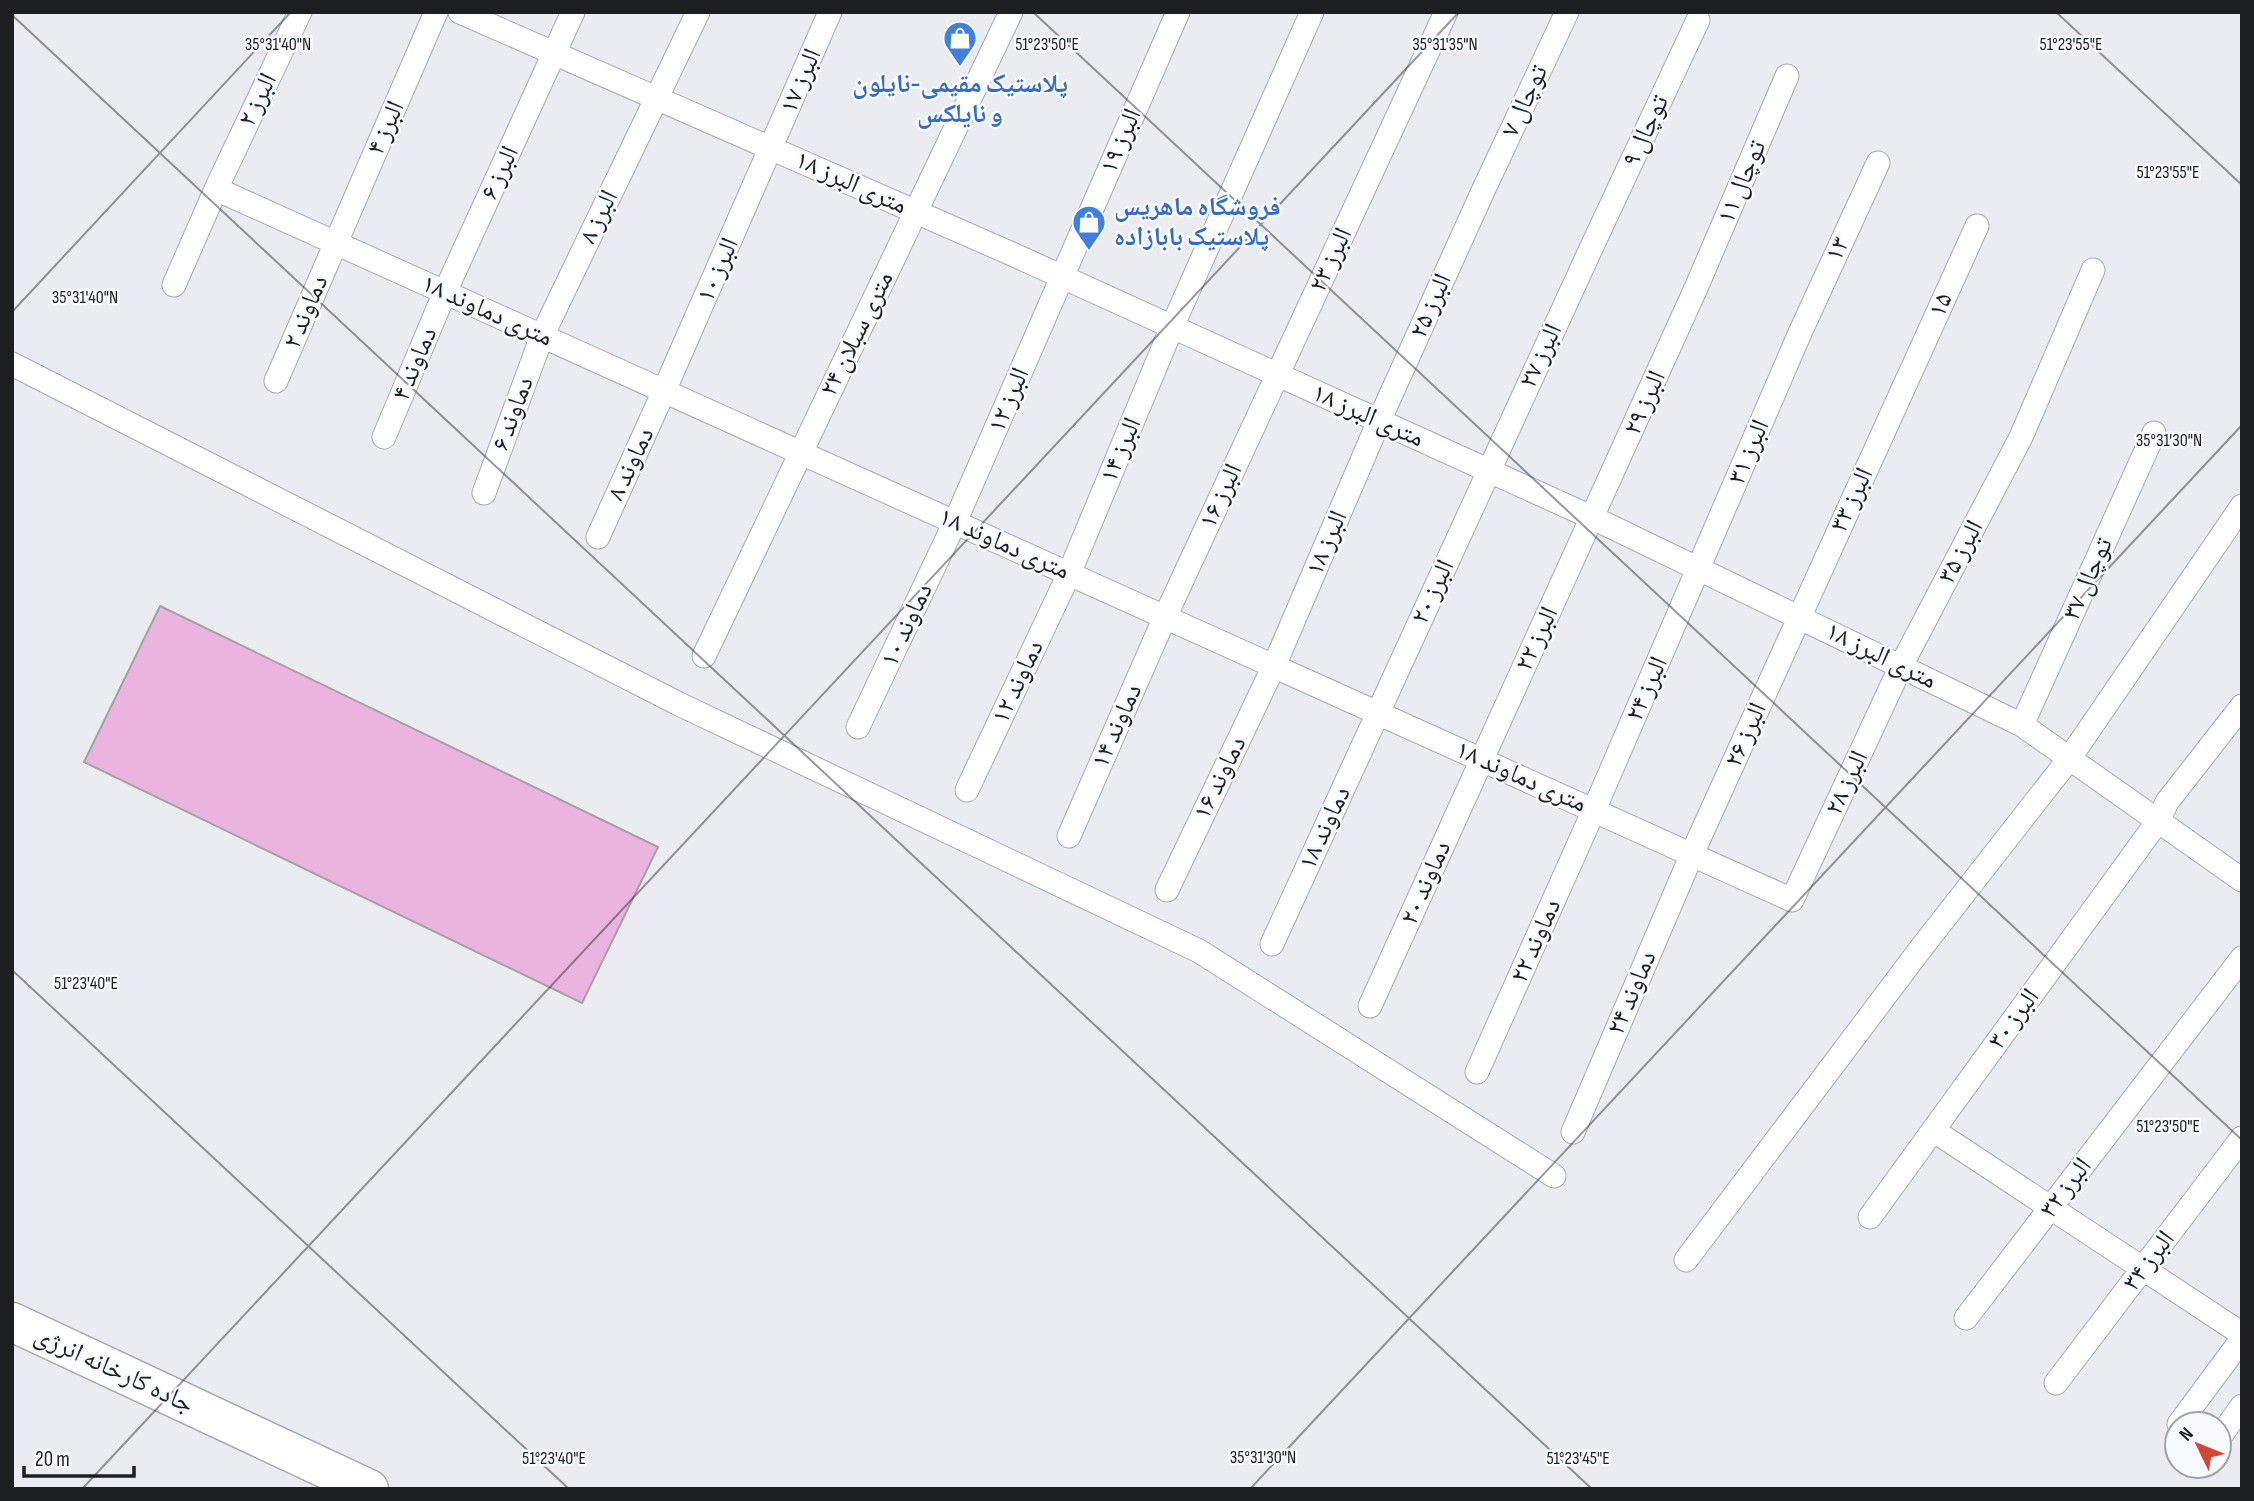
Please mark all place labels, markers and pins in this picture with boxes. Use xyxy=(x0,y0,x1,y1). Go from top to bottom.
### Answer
shop icon: پلاستیک مقیمی-نایلون و نایلکس xyxy=(941,19,979,68)
place label: پلاستیک مقیمی-نایلون و نایلکس xyxy=(852,69,1068,130)
place label: فروشگاه ماهریس پلاستیک بابازاده xyxy=(1114,192,1281,253)
shop icon: فروشگاه ماهریس پلاستیک بابازاده xyxy=(1070,203,1108,252)

